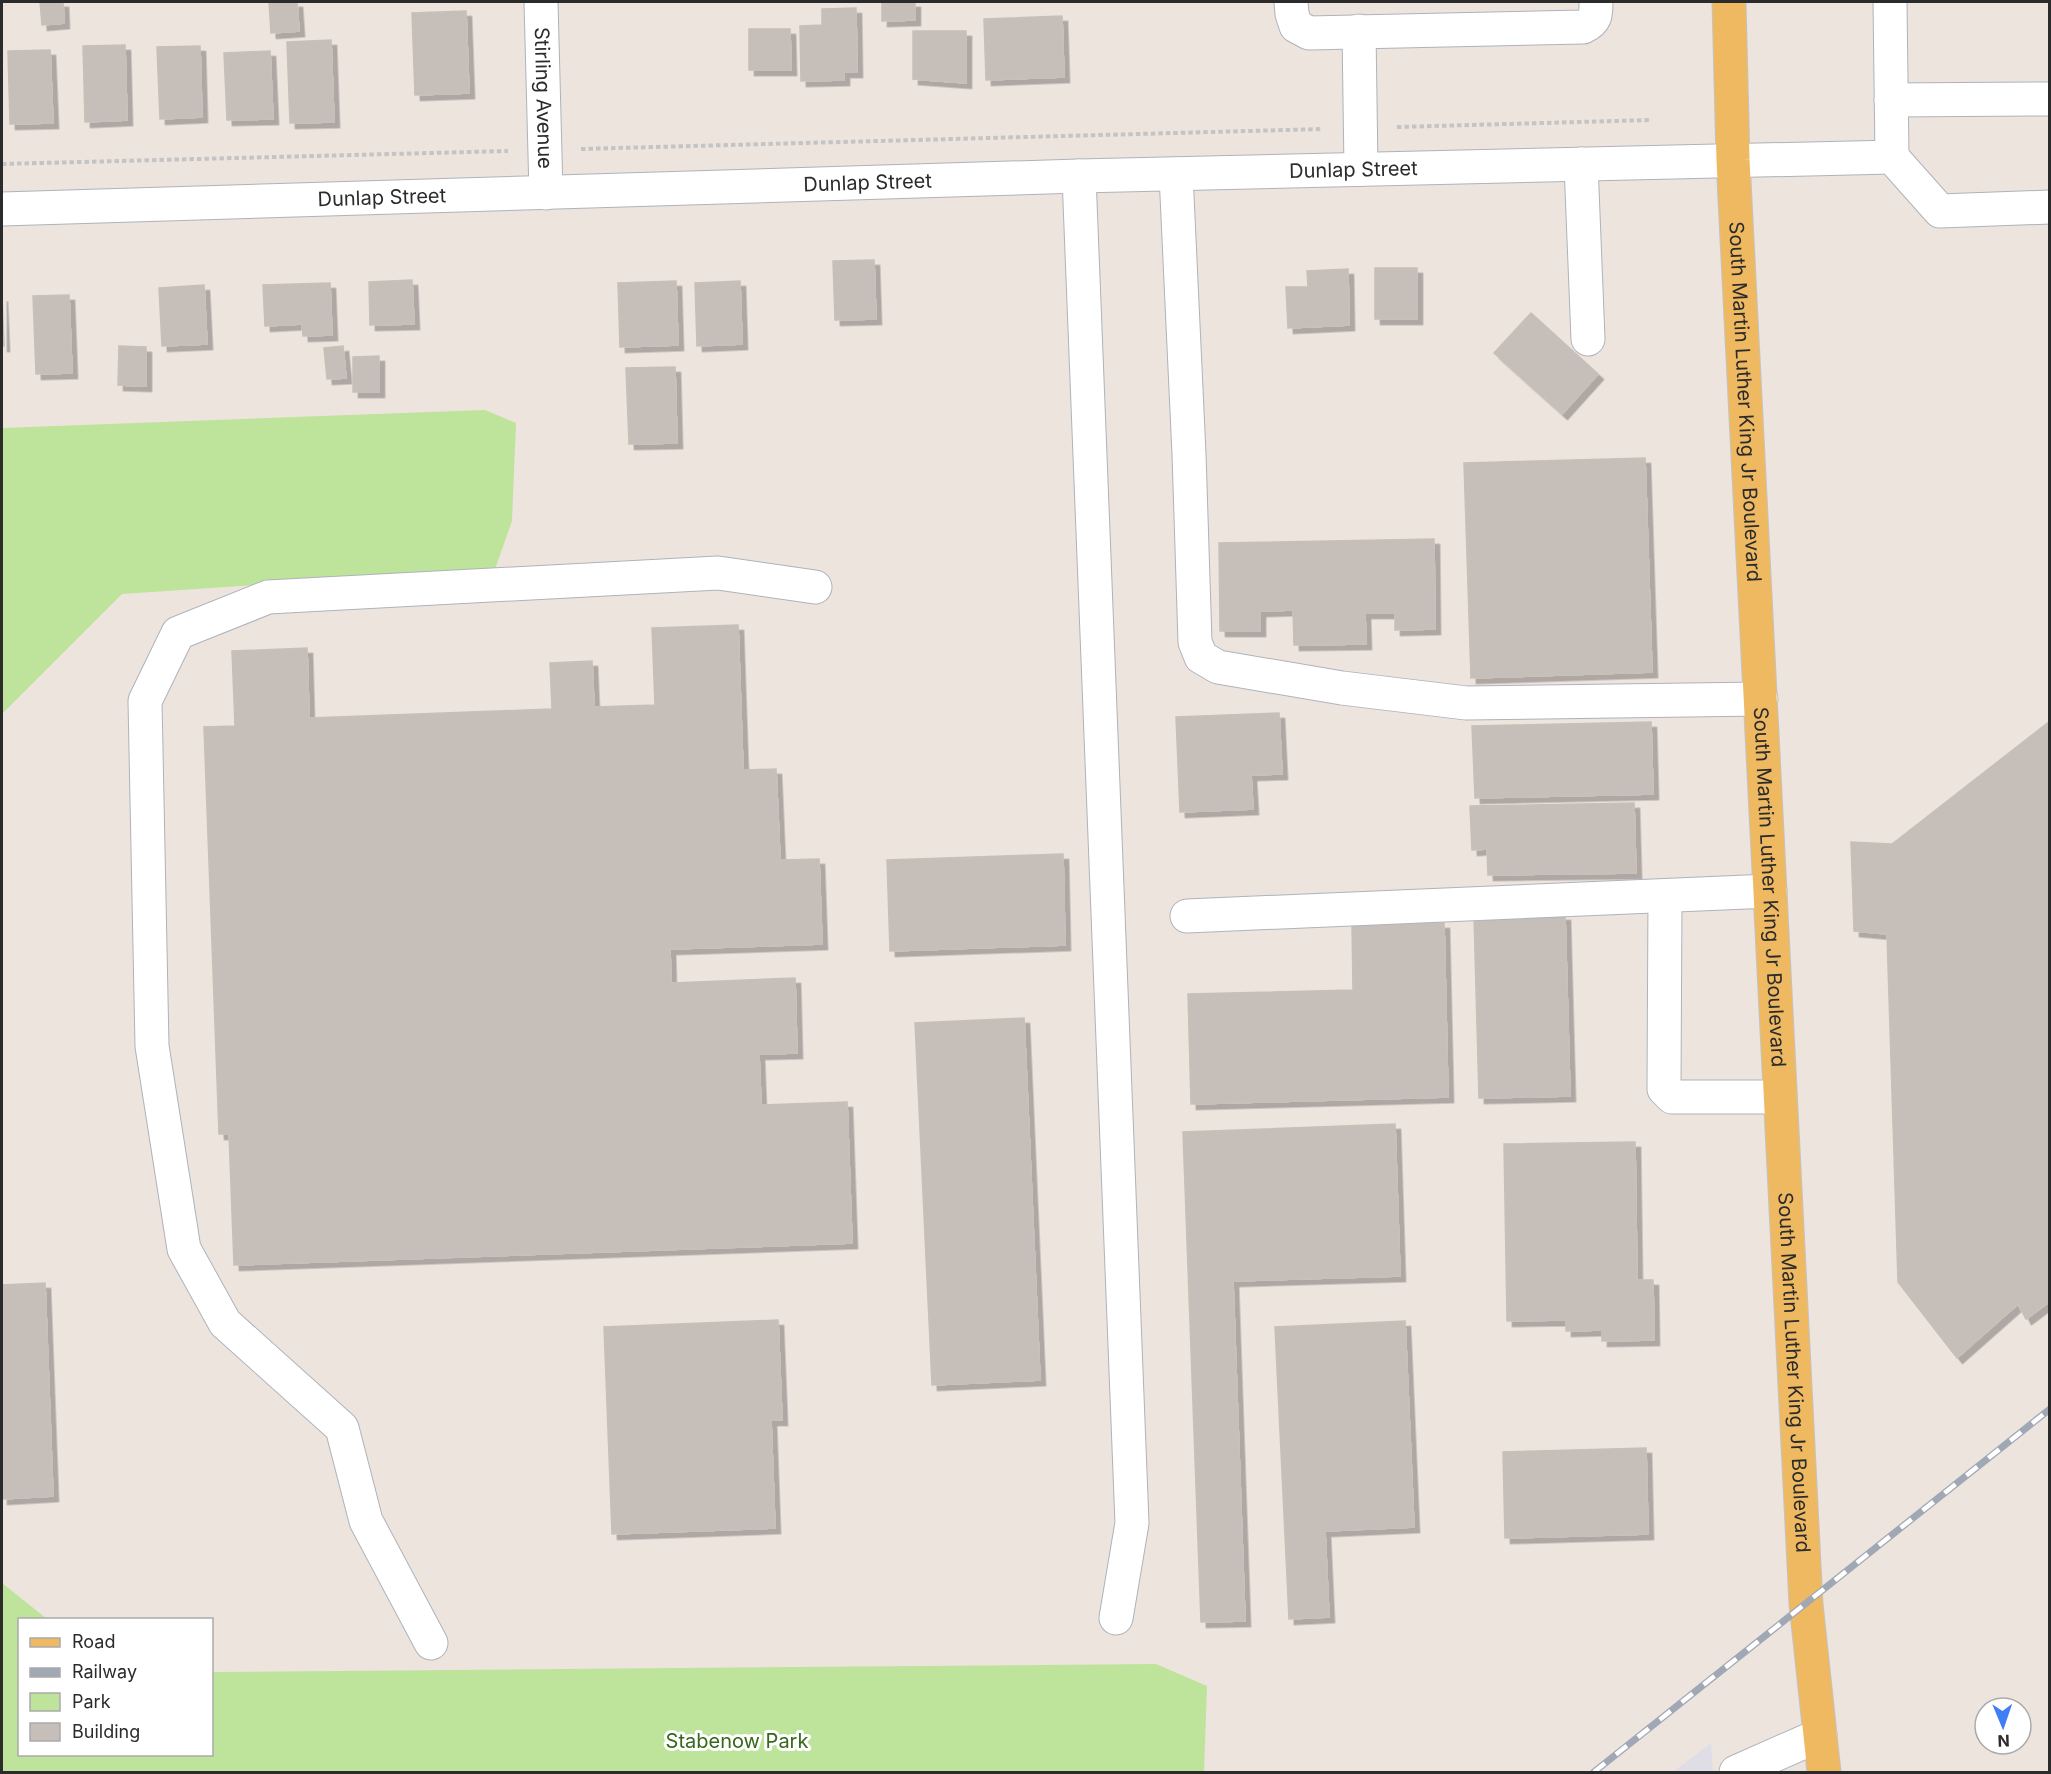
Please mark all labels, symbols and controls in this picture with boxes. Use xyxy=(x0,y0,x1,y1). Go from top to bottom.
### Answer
street label: Stirling Avenue xyxy=(530,27,557,169)
street label: Dunlap Street xyxy=(1289,156,1418,183)
street label: Dunlap Street xyxy=(803,169,933,196)
street label: Dunlap Street xyxy=(317,183,447,211)
street label: South Martin Luther King Jr Boulevard xyxy=(1724,221,1766,582)
street label: South Martin Luther King Jr Boulevard xyxy=(1749,706,1791,1068)
street label: South Martin Luther King Jr Boulevard xyxy=(1773,1192,1815,1553)
legend xyxy=(18,1618,213,1756)
text: Road xyxy=(72,1631,115,1652)
text: Railway xyxy=(72,1661,137,1682)
text: Park xyxy=(72,1691,111,1712)
north arrow xyxy=(1973,1696,2033,1756)
text: Building xyxy=(72,1721,140,1742)
park label: Stabenow Park xyxy=(666,1729,808,1753)
text: N xyxy=(1997,1731,2010,1751)

